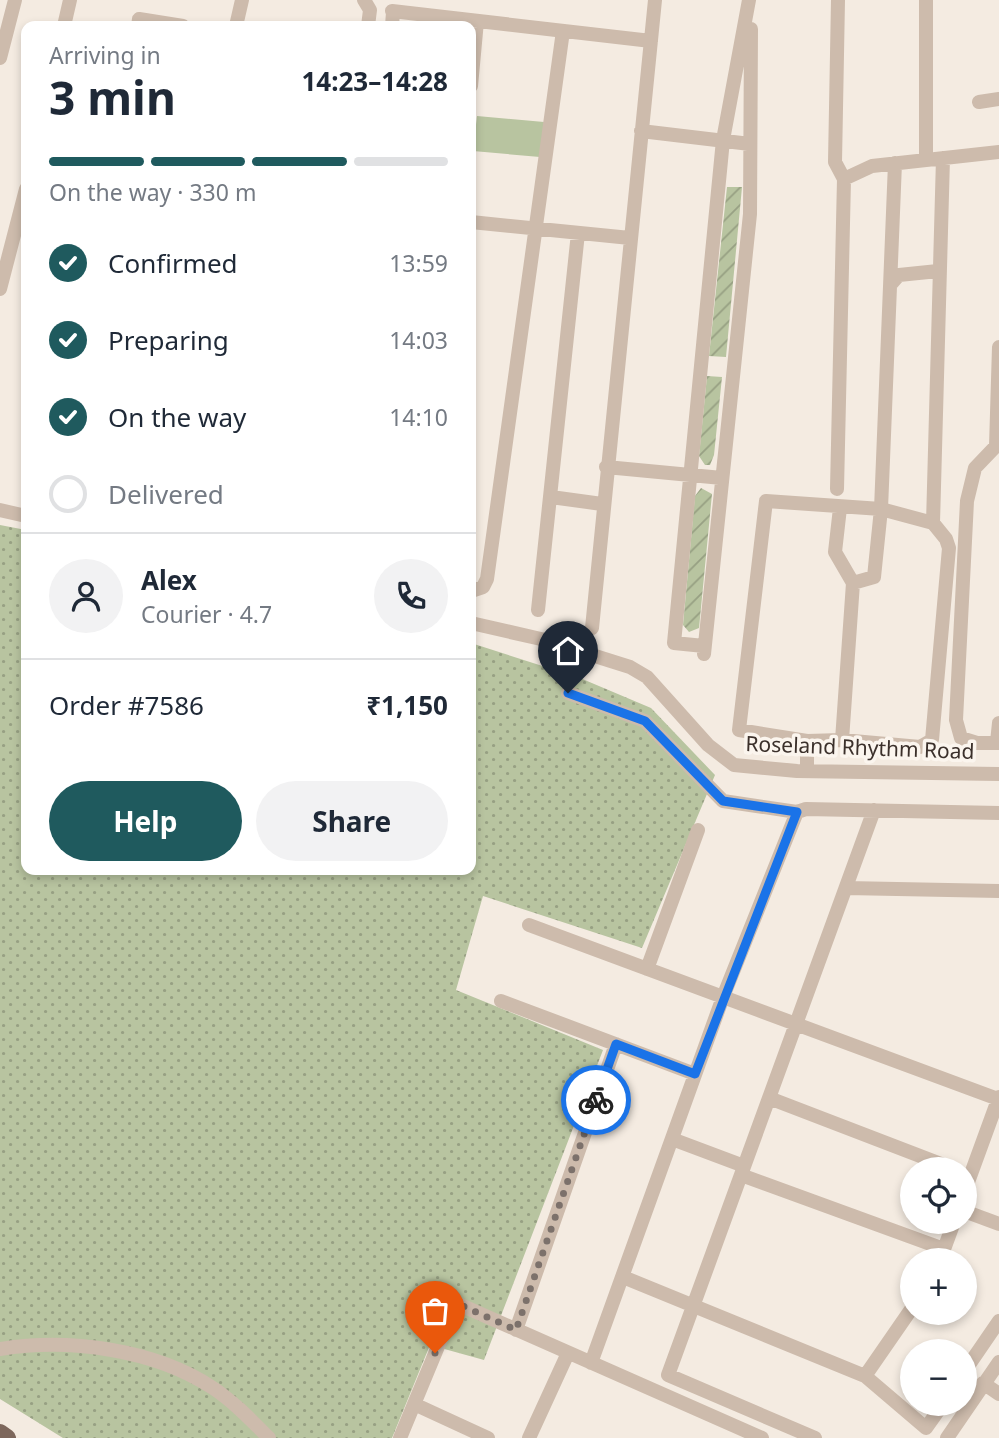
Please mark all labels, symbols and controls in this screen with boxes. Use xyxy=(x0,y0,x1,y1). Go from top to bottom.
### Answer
text: Arriving in xyxy=(49,39,161,71)
text: 14:23–14:28 xyxy=(301,63,448,99)
text: 3 min xyxy=(49,66,176,128)
text: On the way · 330 m xyxy=(49,176,256,208)
icon: check xyxy=(49,244,87,282)
text: Confirmed xyxy=(108,245,238,281)
text: 13:59 xyxy=(389,247,448,279)
icon: check xyxy=(49,321,87,359)
text: Preparing xyxy=(108,322,229,358)
text: 14:03 xyxy=(389,324,448,356)
icon: check xyxy=(49,398,87,436)
text: On the way xyxy=(108,399,246,435)
text: 14:10 xyxy=(389,401,448,433)
text: Delivered xyxy=(108,476,224,512)
button: person xyxy=(49,559,123,633)
button: phone xyxy=(374,559,448,633)
text: Alex xyxy=(141,562,197,598)
text: Courier · 4.7 xyxy=(141,598,272,630)
pin xyxy=(538,621,598,693)
icon: home xyxy=(549,632,587,670)
text: Order #7586 xyxy=(49,687,204,723)
text: ₹1,150 xyxy=(366,687,448,723)
street label: Roseland Rhythm Road xyxy=(745,729,975,765)
button: Help xyxy=(49,781,242,861)
button: Share xyxy=(256,781,448,861)
courier xyxy=(561,1065,631,1135)
icon: bike xyxy=(577,1081,615,1119)
map controls xyxy=(900,1157,977,1416)
button: locate xyxy=(900,1157,977,1234)
button: + xyxy=(900,1248,977,1325)
pin xyxy=(405,1281,465,1353)
icon: bag xyxy=(416,1292,454,1330)
button: − xyxy=(900,1339,977,1416)

